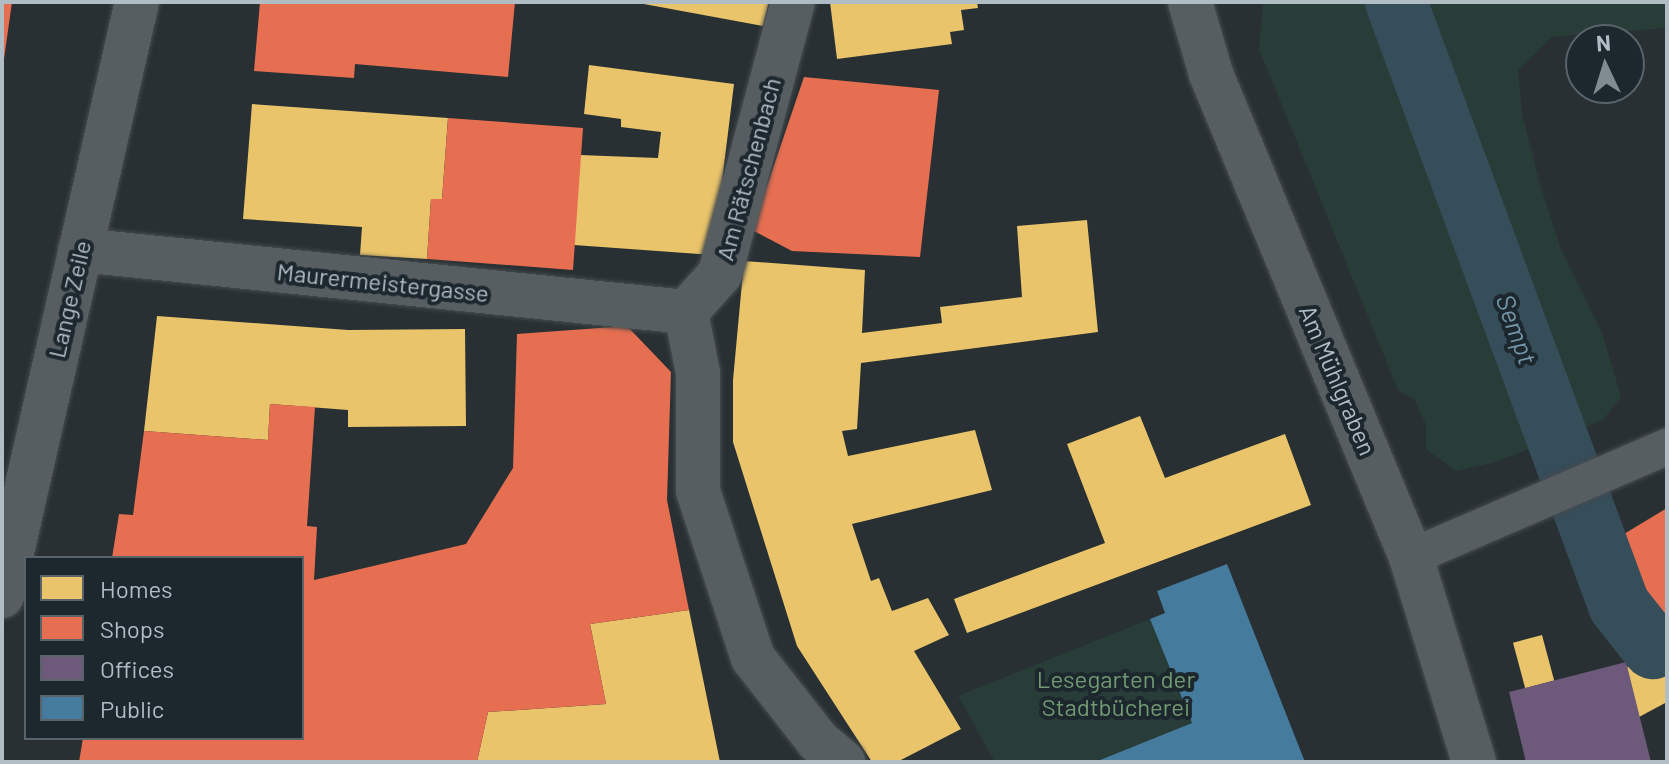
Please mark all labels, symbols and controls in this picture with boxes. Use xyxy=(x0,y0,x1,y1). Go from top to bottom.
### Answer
north arrow xyxy=(1565,24,1645,104)
text: N xyxy=(1595,29,1612,56)
street label: Am Rätschenbach xyxy=(710,74,786,264)
street label: Lange Zeile xyxy=(42,237,96,361)
street label: Maurermeistergasse xyxy=(276,257,490,307)
water label: Sempt xyxy=(1490,290,1544,368)
street label: Am Mühlgraben xyxy=(1293,301,1383,459)
legend xyxy=(24,556,304,740)
text: Homes xyxy=(100,574,173,603)
text: Shops xyxy=(100,614,165,643)
text: Offices xyxy=(100,654,174,683)
park label: Lesegarten der Stadtbücherei xyxy=(1037,665,1195,721)
text: Public xyxy=(100,694,164,723)

